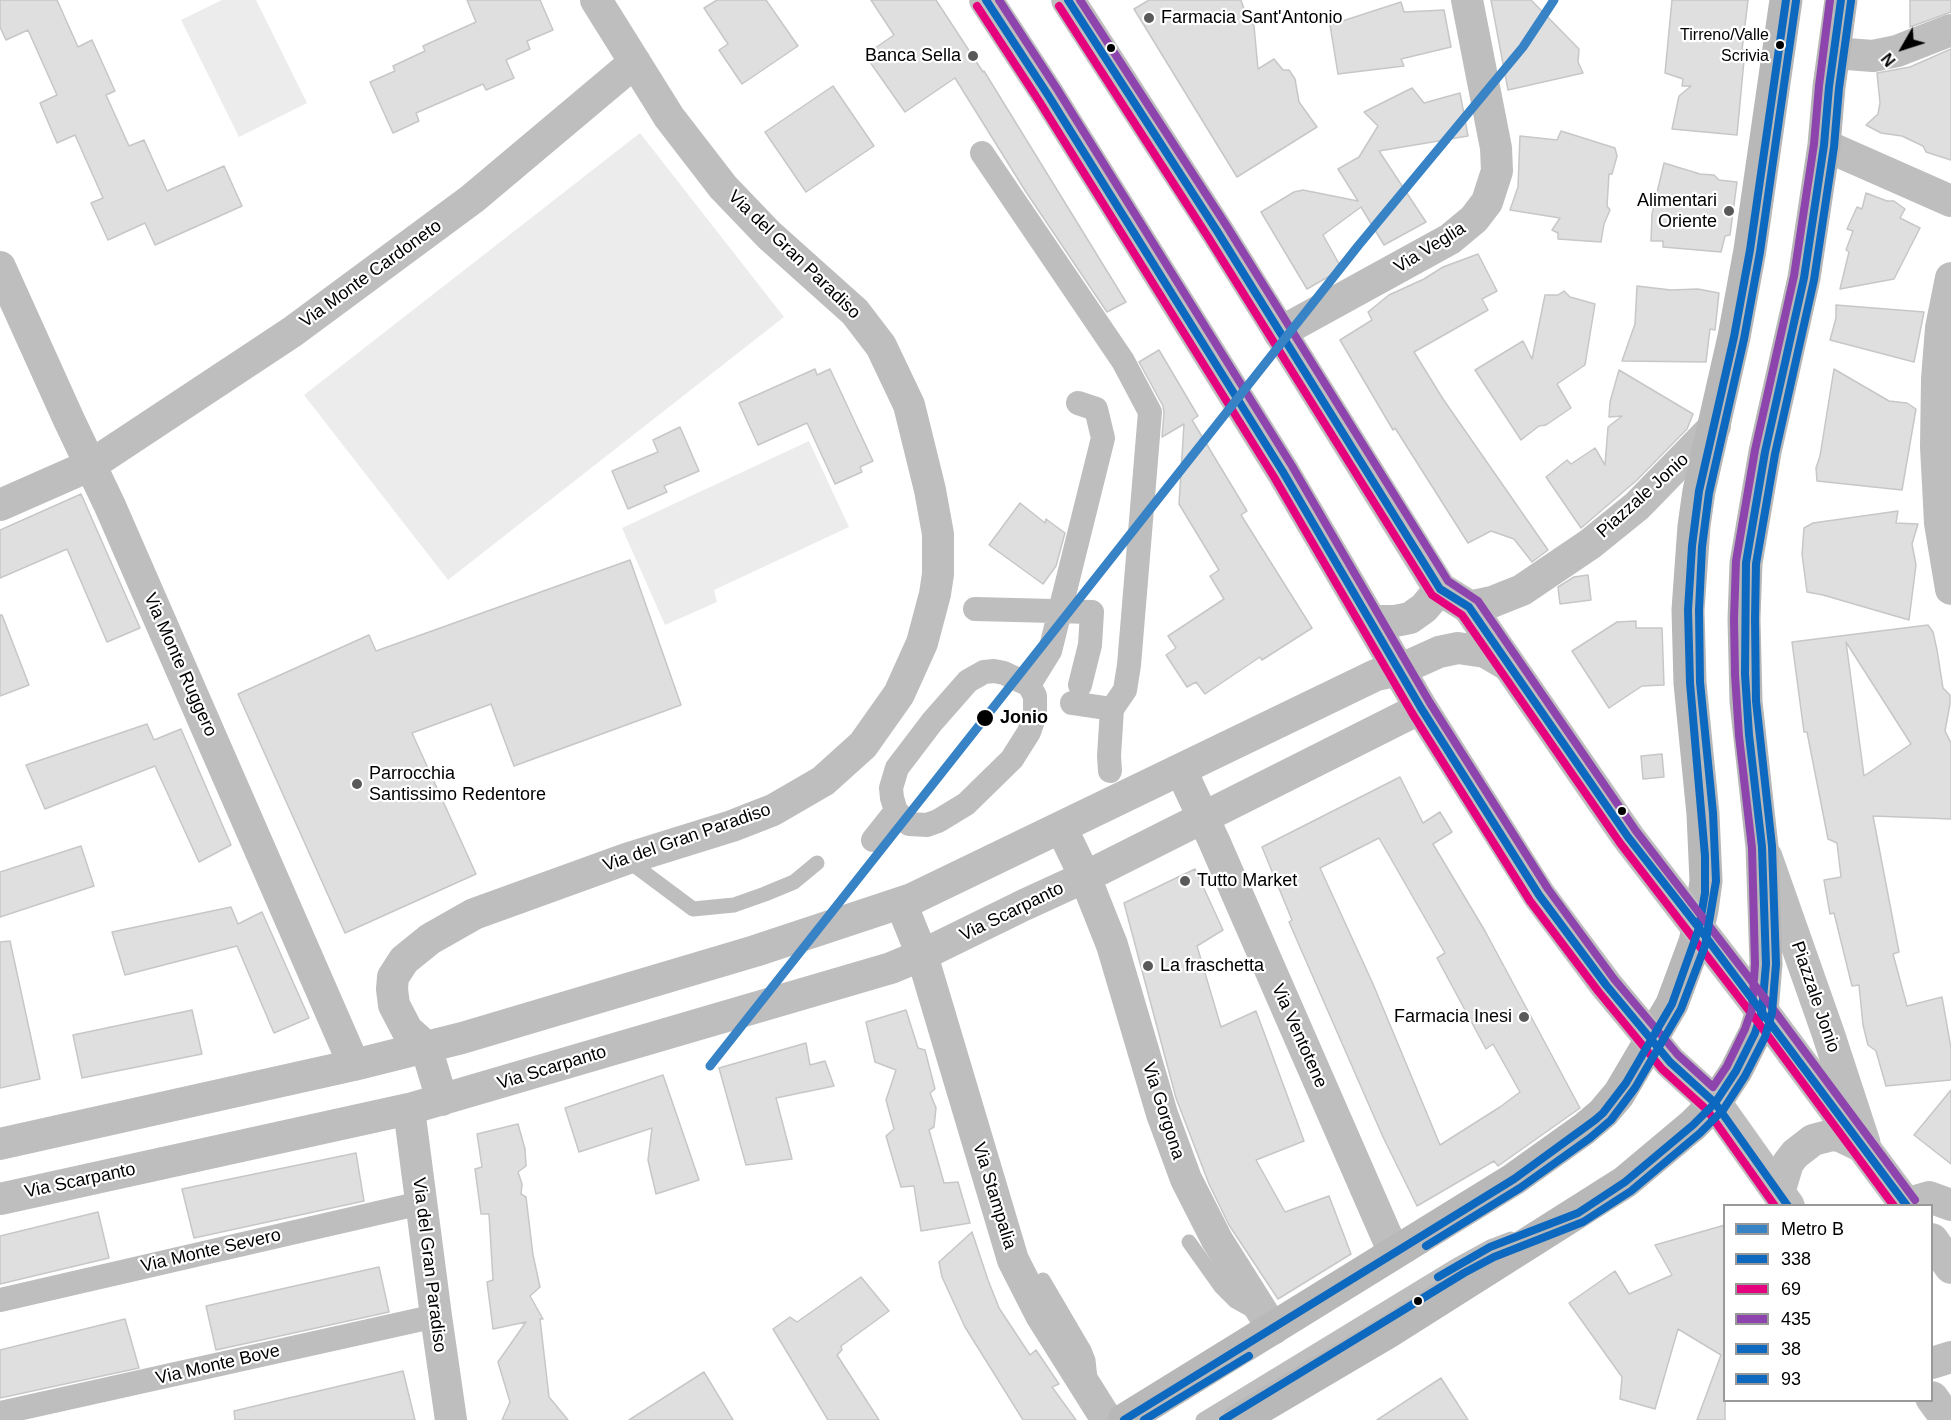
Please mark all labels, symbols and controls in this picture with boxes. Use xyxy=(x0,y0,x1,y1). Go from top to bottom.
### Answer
place label: Farmacia Sant'Antonio xyxy=(1161,7,1343,29)
marker: Farmacia Sant'Antonio xyxy=(1142,11,1156,25)
north arrow xyxy=(1873,18,1933,78)
place label: Tirreno/Valle Scrivia xyxy=(1680,26,1769,64)
marker: Tirreno/Valle Scrivia xyxy=(1774,39,1786,51)
unlabelled marker xyxy=(1105,42,1117,54)
place label: Banca Sella xyxy=(865,45,961,67)
marker: Banca Sella xyxy=(966,49,980,63)
text: N xyxy=(1878,50,1899,69)
street label: Via del Gran Paradiso xyxy=(723,186,865,324)
place label: Alimentari Oriente xyxy=(1637,190,1717,232)
marker: Alimentari Oriente xyxy=(1722,204,1736,218)
street label: Via Monte Cardoneto xyxy=(296,215,446,333)
street label: Via Veglia xyxy=(1390,218,1470,278)
street label: Piazzale Jonio xyxy=(1593,449,1693,543)
street label: Via Monte Ruggero xyxy=(139,590,221,740)
place label: Jonio xyxy=(1000,707,1048,729)
marker: Jonio xyxy=(975,708,995,728)
place label: Parrocchia Santissimo Redentore xyxy=(369,763,546,806)
marker: Parrocchia Santissimo Redentore xyxy=(350,777,364,791)
street label: Via del Gran Paradiso xyxy=(600,799,774,877)
unlabelled marker xyxy=(1616,805,1628,817)
place label: Tutto Market xyxy=(1197,870,1297,892)
marker: Tutto Market xyxy=(1178,874,1192,888)
street label: Via Scarpanto xyxy=(957,878,1067,946)
street label: Piazzale Jonio xyxy=(1786,939,1844,1055)
place label: La fraschetta xyxy=(1160,955,1264,977)
marker: La fraschetta xyxy=(1141,959,1155,973)
street label: Via Ventotene xyxy=(1266,981,1332,1091)
place label: Farmacia Inesi xyxy=(1394,1006,1512,1028)
marker: Farmacia Inesi xyxy=(1517,1010,1531,1024)
street label: Via Scarpanto xyxy=(495,1041,609,1095)
street label: Via Gorgona xyxy=(1137,1060,1189,1162)
street label: Via Stampalia xyxy=(967,1140,1021,1252)
street label: Via Scarpanto xyxy=(23,1159,137,1203)
street label: Via del Gran Paradiso xyxy=(408,1176,450,1354)
legend xyxy=(1723,1204,1933,1402)
text: Metro B xyxy=(1781,1219,1844,1239)
street label: Via Monte Severo xyxy=(139,1224,283,1278)
text: 338 xyxy=(1781,1249,1811,1269)
text: 69 xyxy=(1781,1279,1801,1299)
unlabelled marker xyxy=(1412,1295,1424,1307)
text: 435 xyxy=(1781,1309,1811,1329)
text: 38 xyxy=(1781,1339,1801,1359)
street label: Via Monte Bove xyxy=(154,1340,282,1390)
text: 93 xyxy=(1781,1369,1801,1389)

